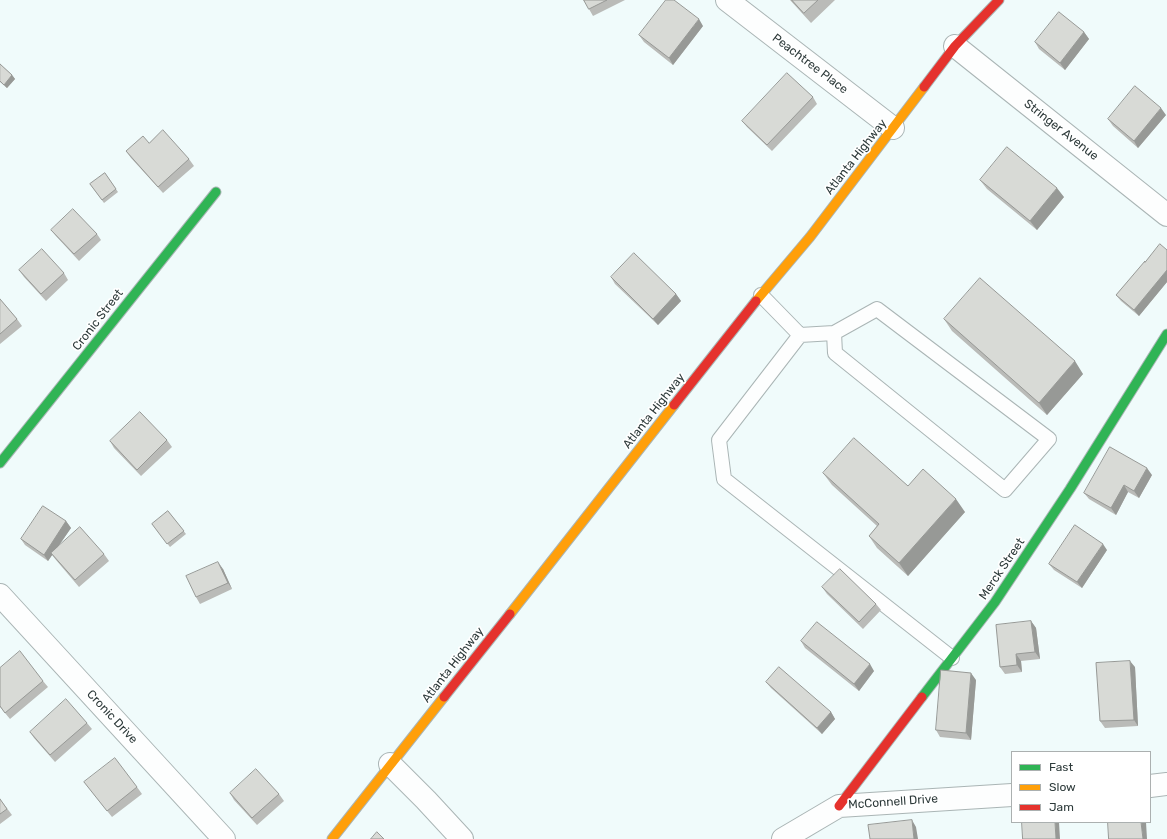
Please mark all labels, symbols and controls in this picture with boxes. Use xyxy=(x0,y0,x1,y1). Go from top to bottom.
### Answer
street label: Peachtree Place xyxy=(769,31,851,97)
street label: Stringer Avenue xyxy=(1021,97,1101,163)
street label: Atlanta Highway xyxy=(822,116,890,198)
street label: Cronic Street xyxy=(70,287,126,353)
street label: Atlanta Highway xyxy=(620,370,688,452)
street label: Merck Street xyxy=(976,535,1028,603)
street label: Atlanta Highway xyxy=(419,624,487,706)
street label: Cronic Drive xyxy=(84,687,140,747)
legend xyxy=(1011,751,1151,823)
text: Fast xyxy=(1049,760,1073,774)
text: Slow xyxy=(1049,780,1076,794)
street label: McConnell Drive xyxy=(848,792,938,812)
text: Jam xyxy=(1049,800,1074,814)

